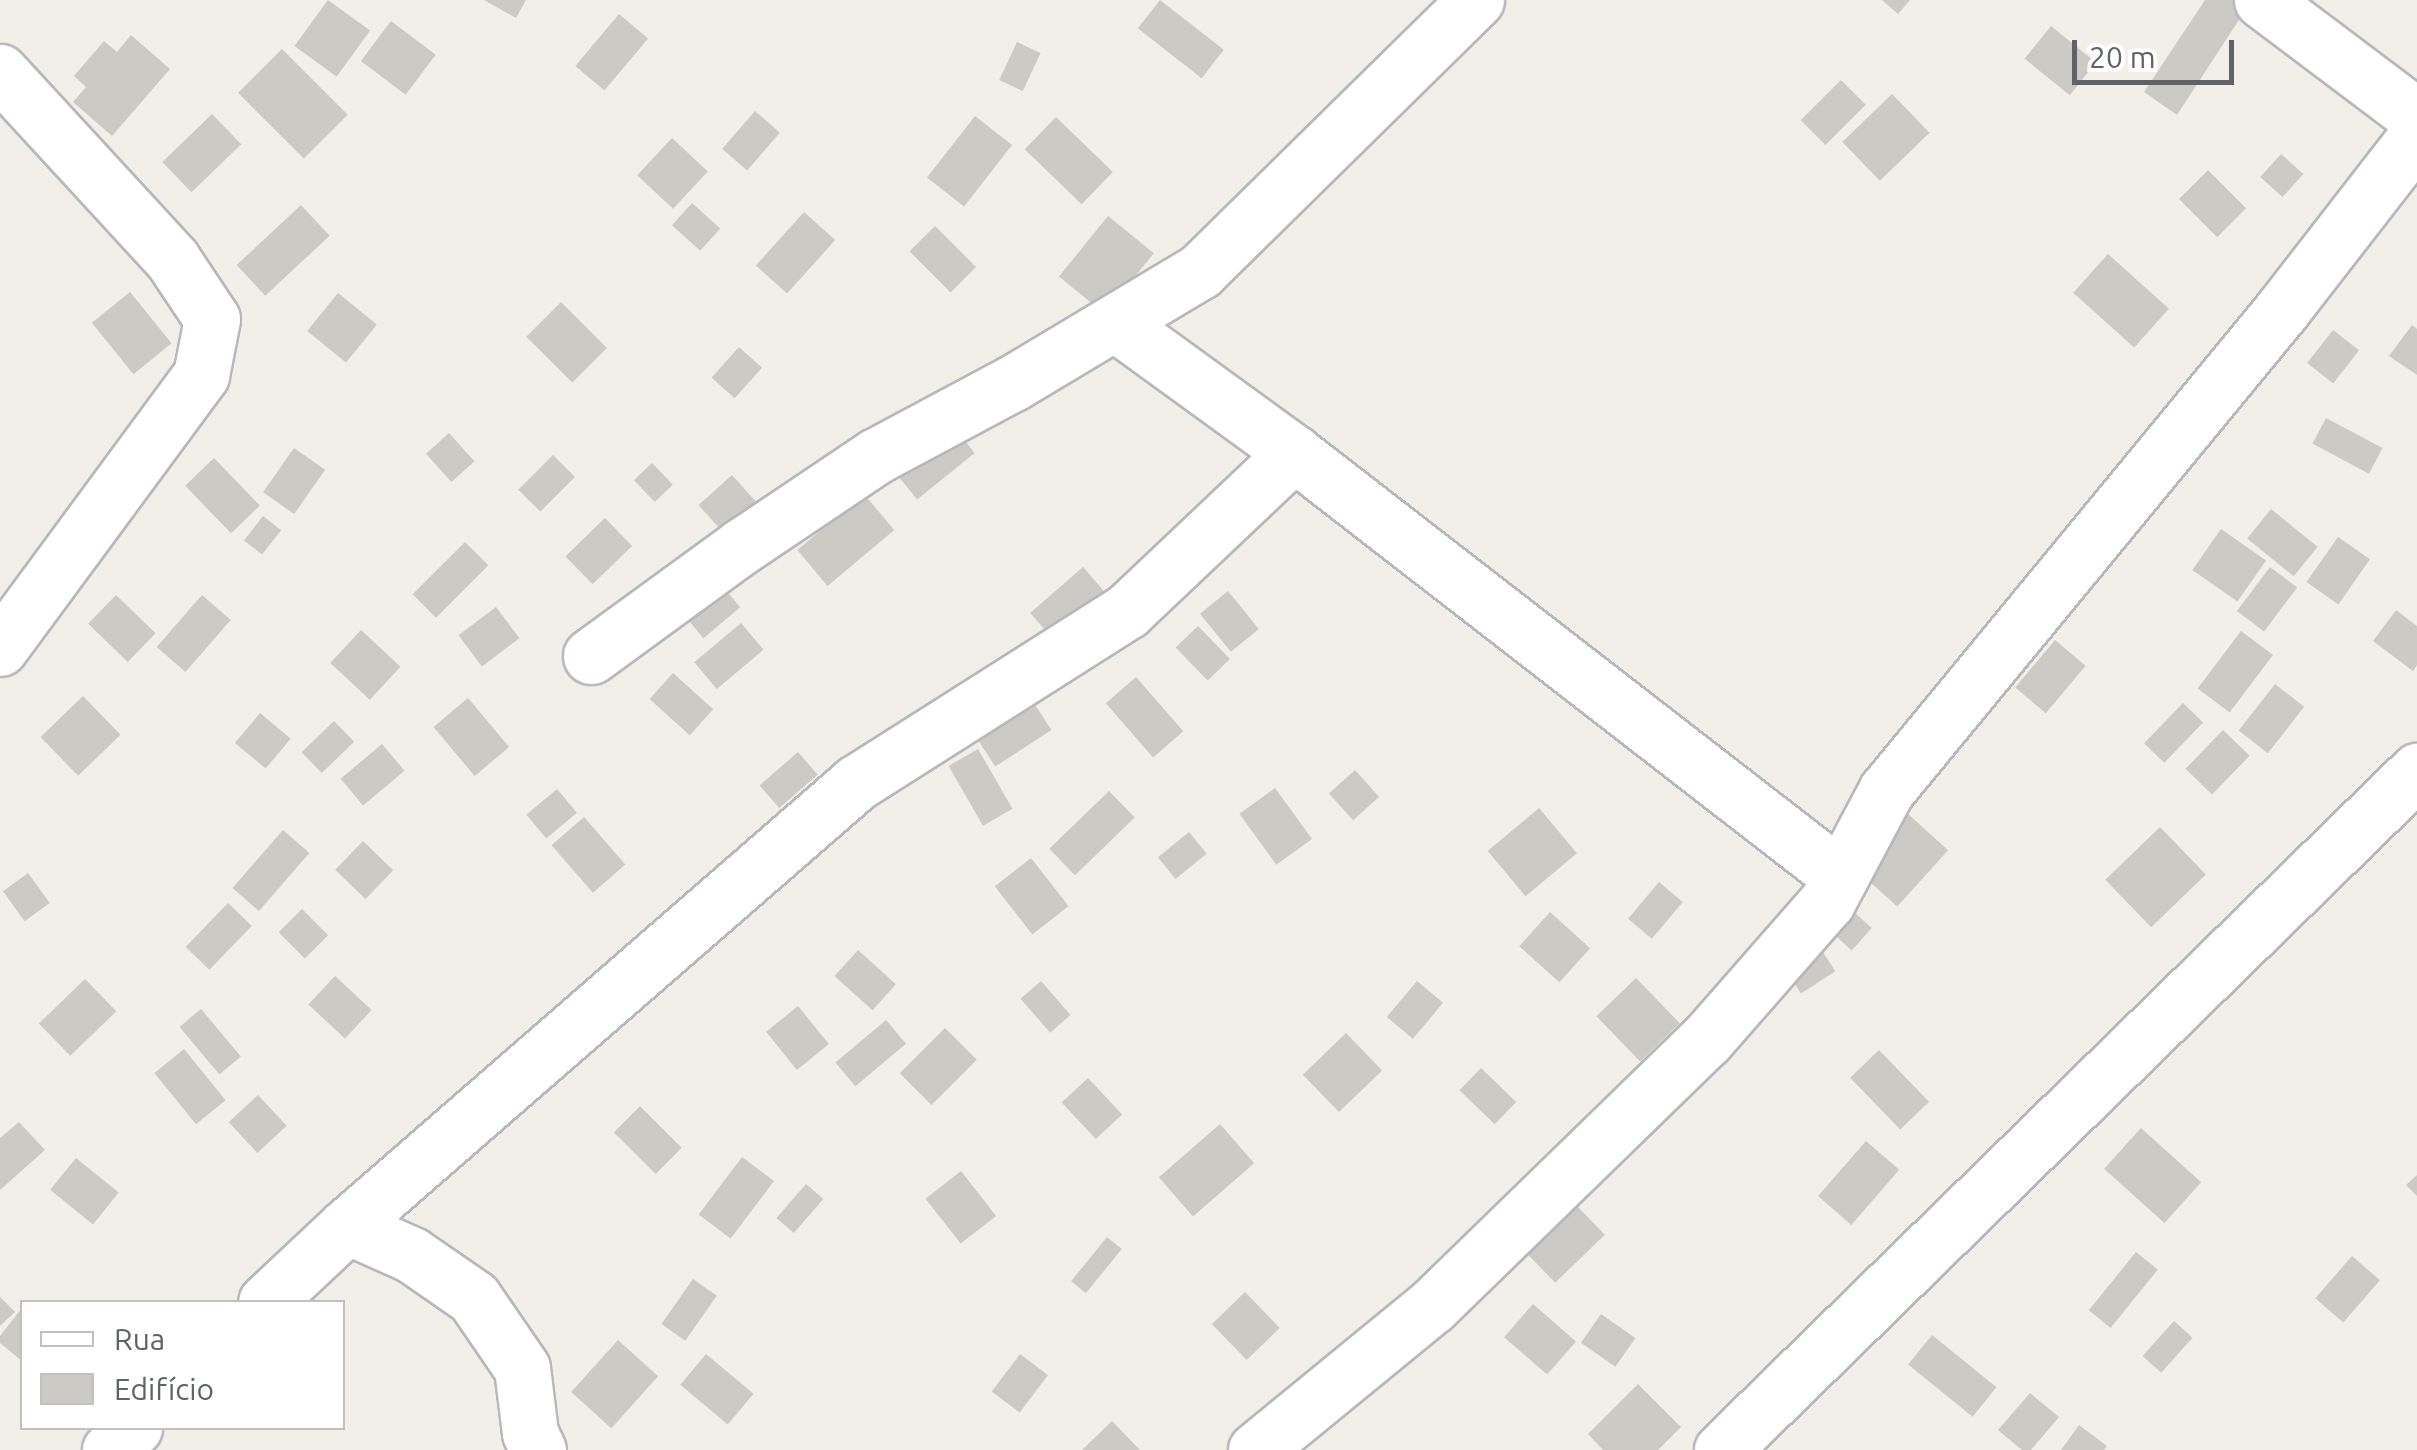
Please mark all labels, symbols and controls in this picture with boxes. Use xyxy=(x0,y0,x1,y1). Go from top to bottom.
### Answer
scale bar xyxy=(2077,20,2240,82)
text: 20 m xyxy=(2089,40,2156,74)
legend xyxy=(20,1300,345,1430)
text: Rua xyxy=(114,1322,165,1356)
text: Edifício xyxy=(114,1372,214,1406)

